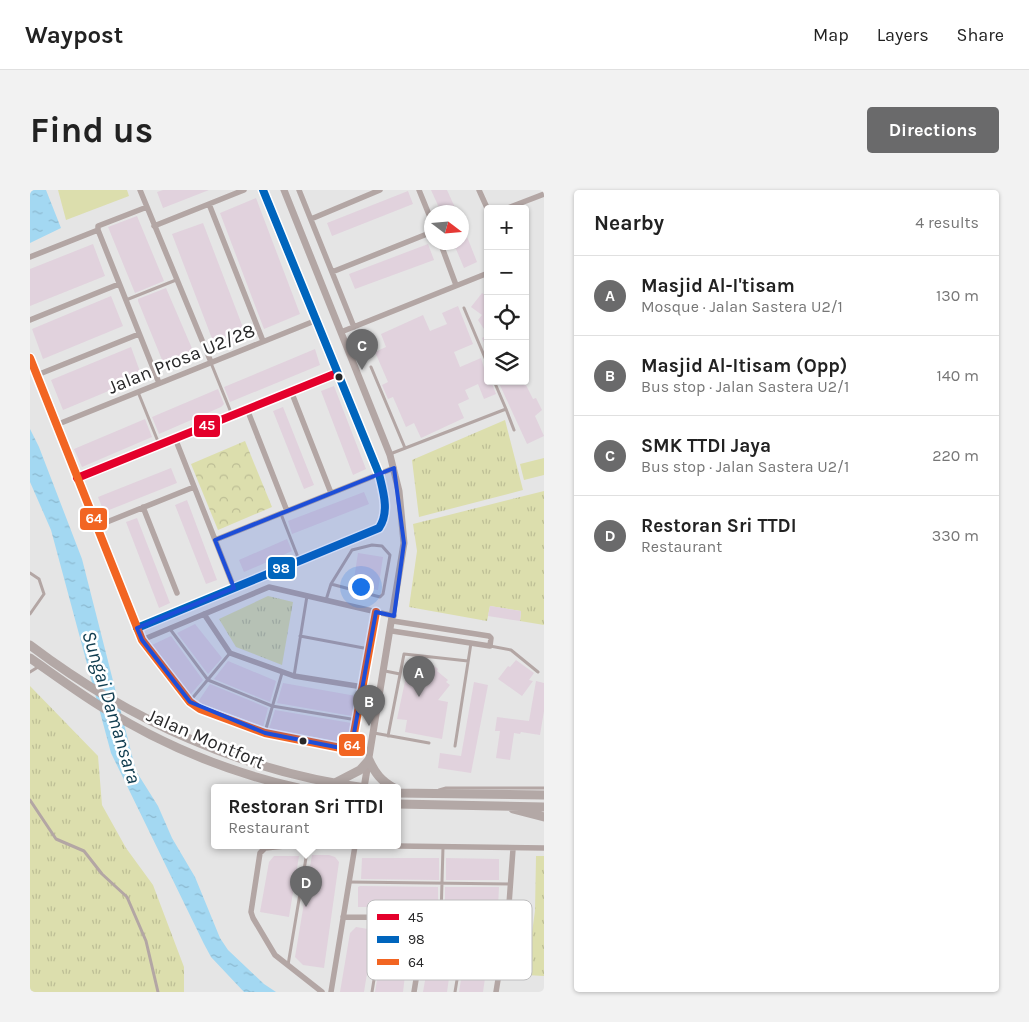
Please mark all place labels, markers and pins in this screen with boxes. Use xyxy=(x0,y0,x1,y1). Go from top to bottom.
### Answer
pin: C xyxy=(346,329,378,370)
unlabelled marker xyxy=(334,372,344,382)
pin: A xyxy=(403,656,435,697)
pin: B xyxy=(353,685,385,726)
unlabelled marker xyxy=(298,736,308,746)
pin: D xyxy=(290,866,322,907)

